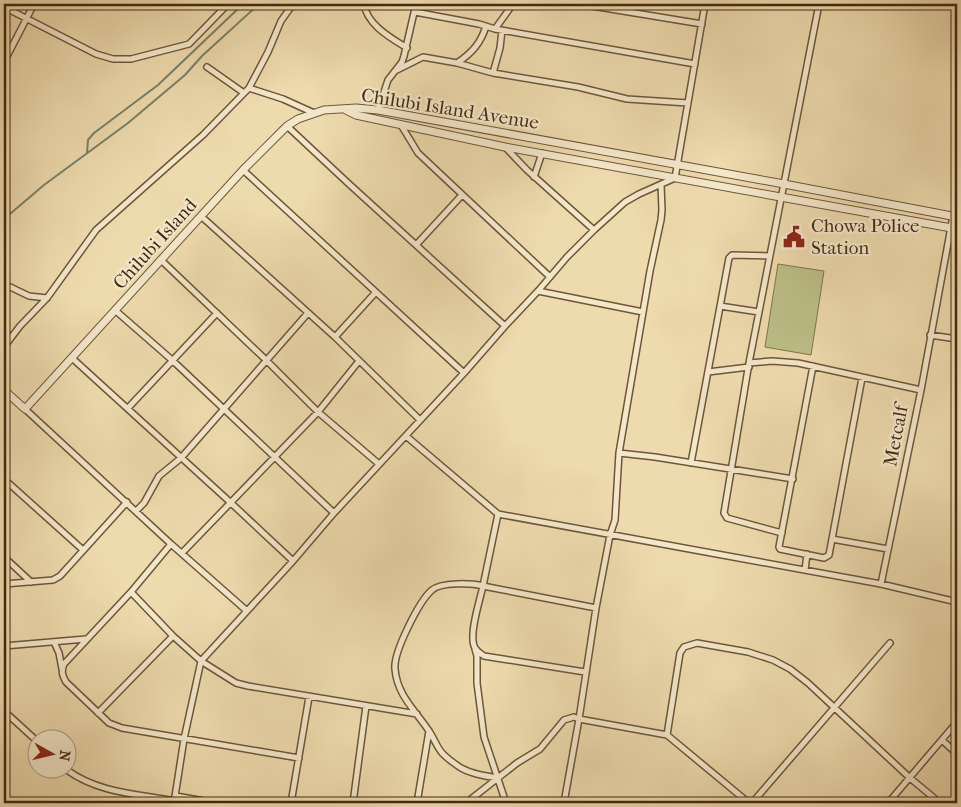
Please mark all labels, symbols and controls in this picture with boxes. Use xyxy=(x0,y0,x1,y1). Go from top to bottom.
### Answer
street label: Chilubi Island Avenue xyxy=(360,84,540,134)
street label: Chilubi Island xyxy=(109,194,202,294)
place label: Chowa Police Station xyxy=(811,215,919,259)
public building icon: Chowa Police Station xyxy=(781,224,807,250)
street label: Metcalf xyxy=(879,400,913,469)
north arrow xyxy=(28,730,78,780)
text: N xyxy=(55,749,74,763)

